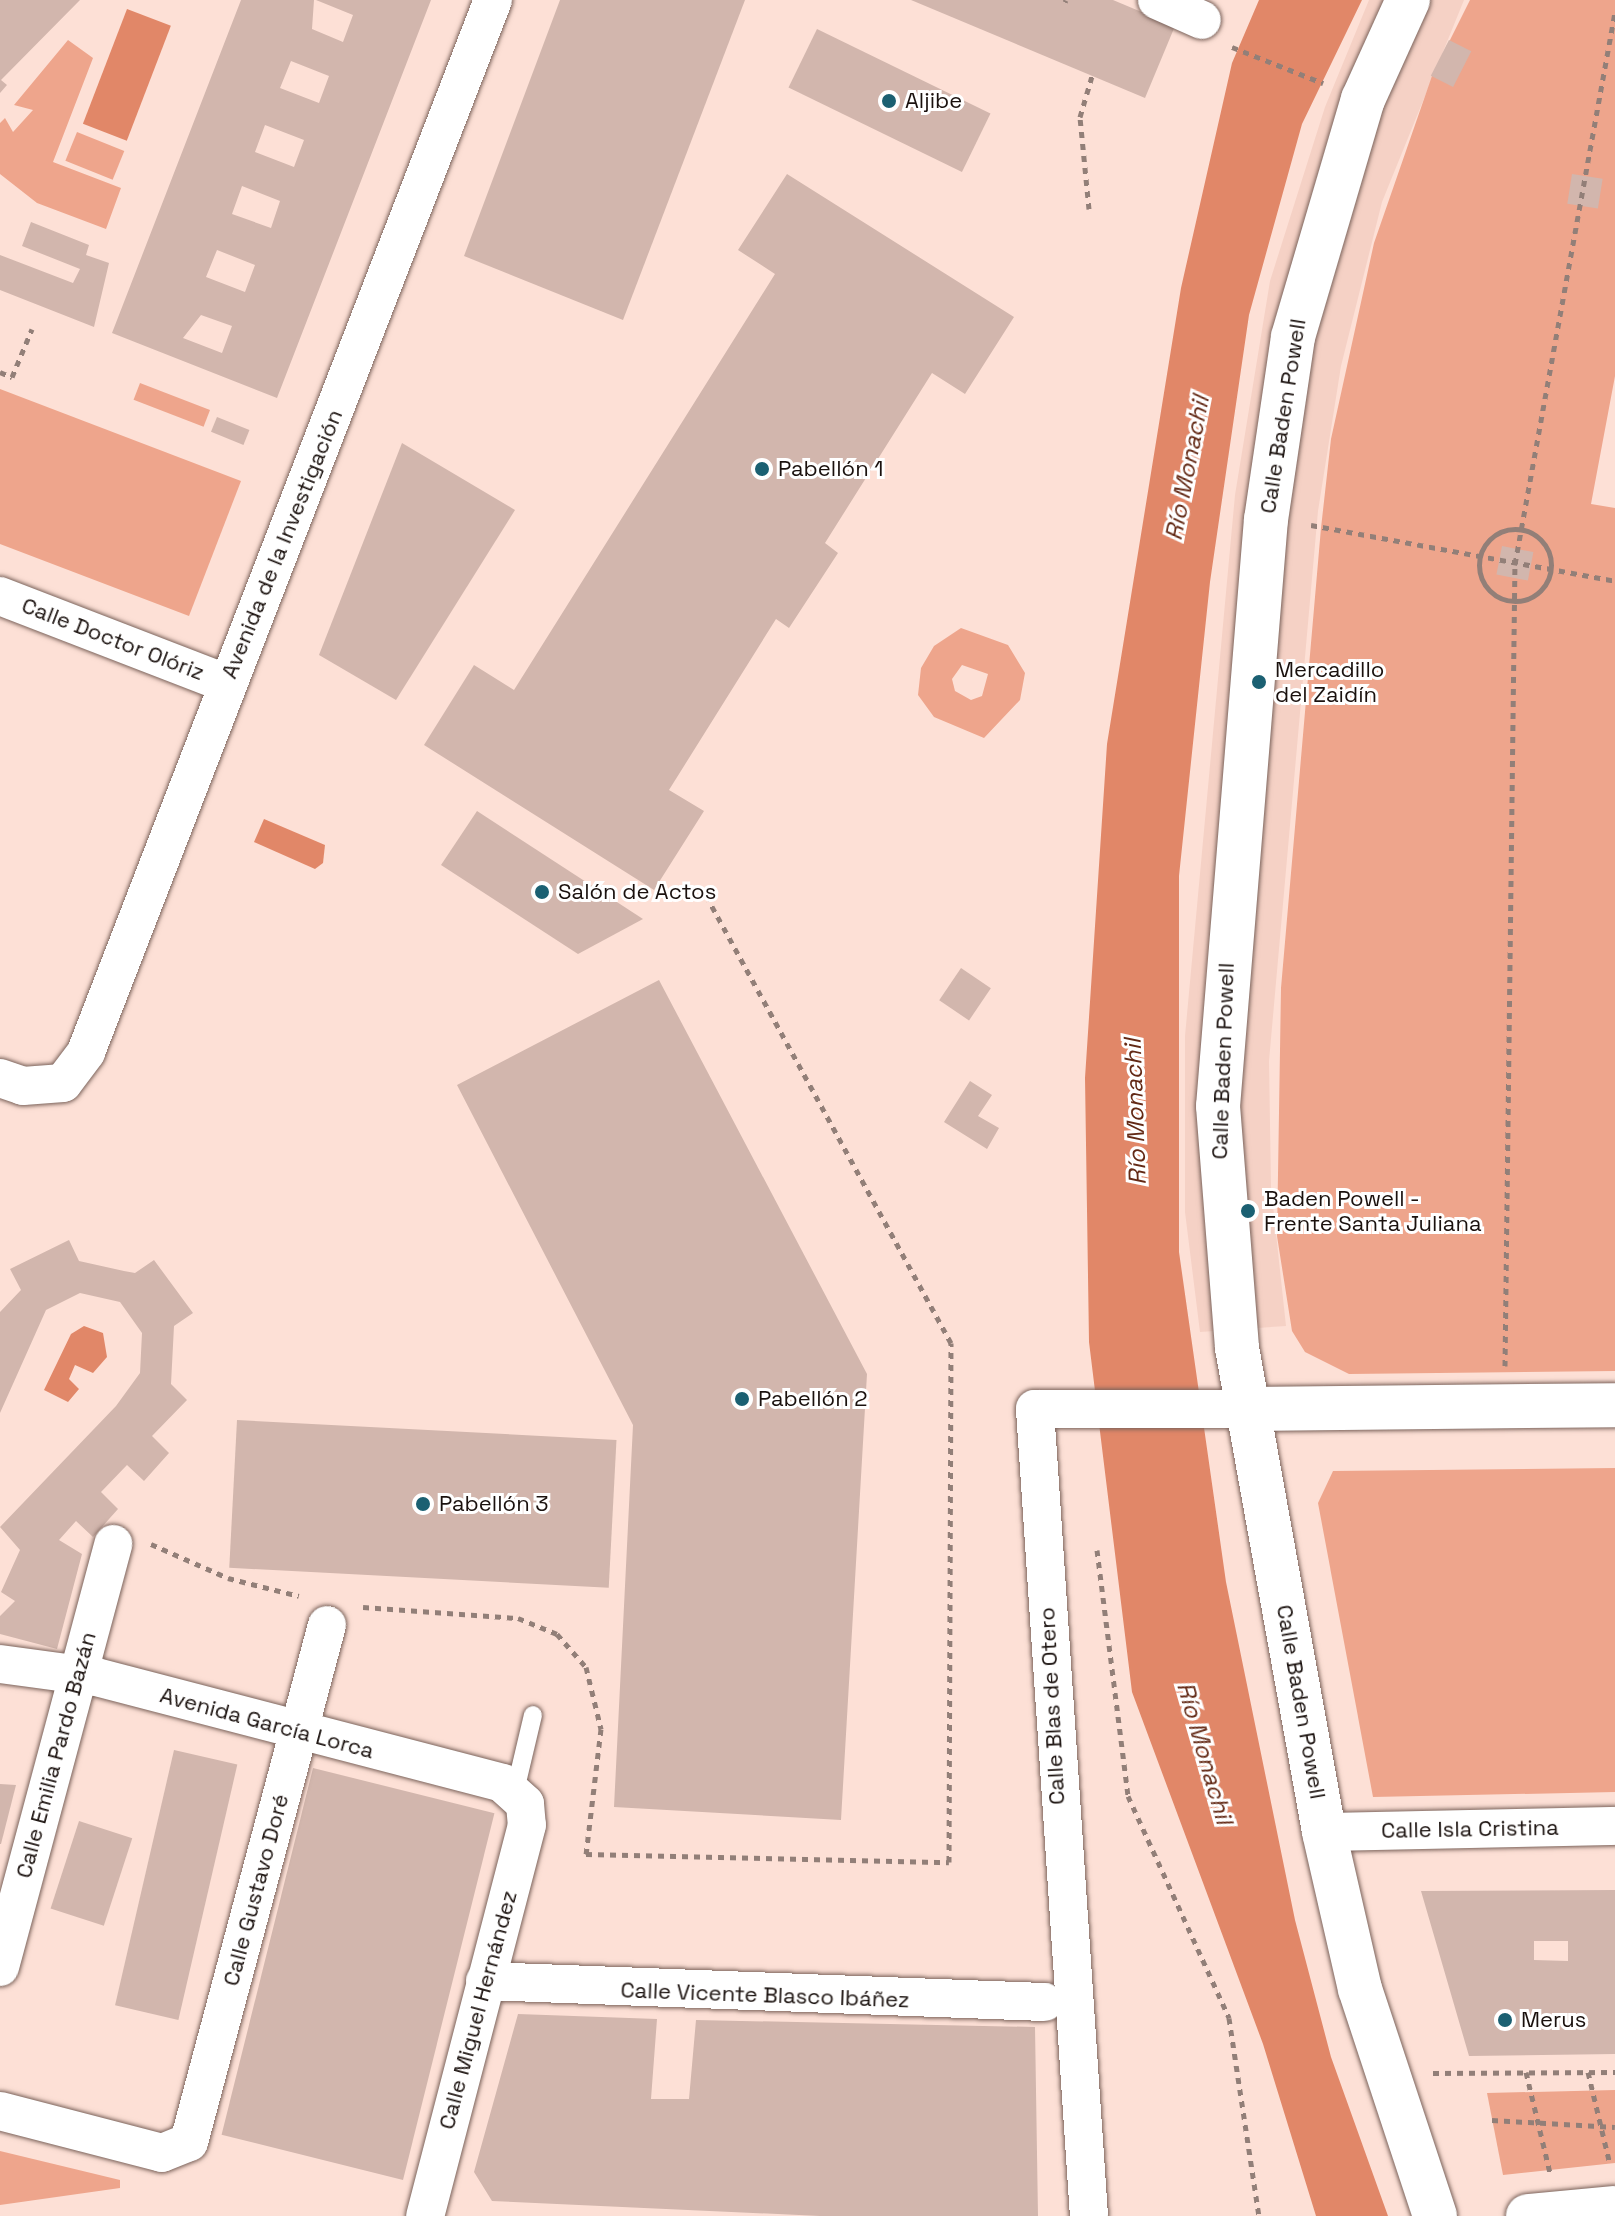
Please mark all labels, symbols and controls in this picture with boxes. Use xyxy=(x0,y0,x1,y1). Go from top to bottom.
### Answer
place label: Aljibe xyxy=(905,88,962,114)
marker: Aljibe xyxy=(880,92,898,110)
street label: Calle Baden Powell xyxy=(1255,317,1311,515)
water label: Río Monachil xyxy=(1159,393,1215,543)
street label: Avenida de la Investigación xyxy=(216,406,348,682)
place label: Pabellón 1 xyxy=(778,456,884,482)
marker: Pabellón 1 xyxy=(753,460,771,478)
street label: Calle Doctor Olóriz xyxy=(18,592,208,686)
place label: Mercadillo del Zaidín xyxy=(1275,656,1384,708)
marker: Mercadillo del Zaidín xyxy=(1250,673,1268,691)
place label: Salón de Actos xyxy=(558,879,717,905)
marker: Salón de Actos xyxy=(533,883,551,901)
street label: Calle Baden Powell xyxy=(1206,962,1240,1160)
water label: Río Monachil xyxy=(1118,1038,1152,1186)
place label: Baden Powell - Frente Santa Juliana xyxy=(1264,1185,1482,1236)
marker: Baden Powell - Frente Santa Juliana xyxy=(1239,1202,1257,1220)
place label: Pabellón 2 xyxy=(758,1386,868,1412)
marker: Pabellón 2 xyxy=(733,1390,751,1408)
place label: Pabellón 3 xyxy=(439,1491,549,1517)
marker: Pabellón 3 xyxy=(414,1495,432,1513)
street label: Calle Baden Powell xyxy=(1271,1603,1331,1801)
street label: Calle Blas de Otero xyxy=(1034,1607,1070,1805)
street label: Calle Emilia Pardo Bazán xyxy=(10,1629,102,1881)
water label: Río Monachil xyxy=(1171,1679,1239,1827)
street label: Avenida García Lorca xyxy=(157,1682,377,1764)
street label: Calle Gustavo Doré xyxy=(218,1791,294,1989)
street label: Calle Isla Cristina xyxy=(1381,1814,1559,1844)
street label: Calle Miguel Hernández xyxy=(433,1888,523,2132)
street label: Calle Vicente Blasco Ibáñez xyxy=(620,1977,910,2013)
place label: Merus xyxy=(1521,2007,1586,2033)
marker: Merus xyxy=(1496,2011,1514,2029)

